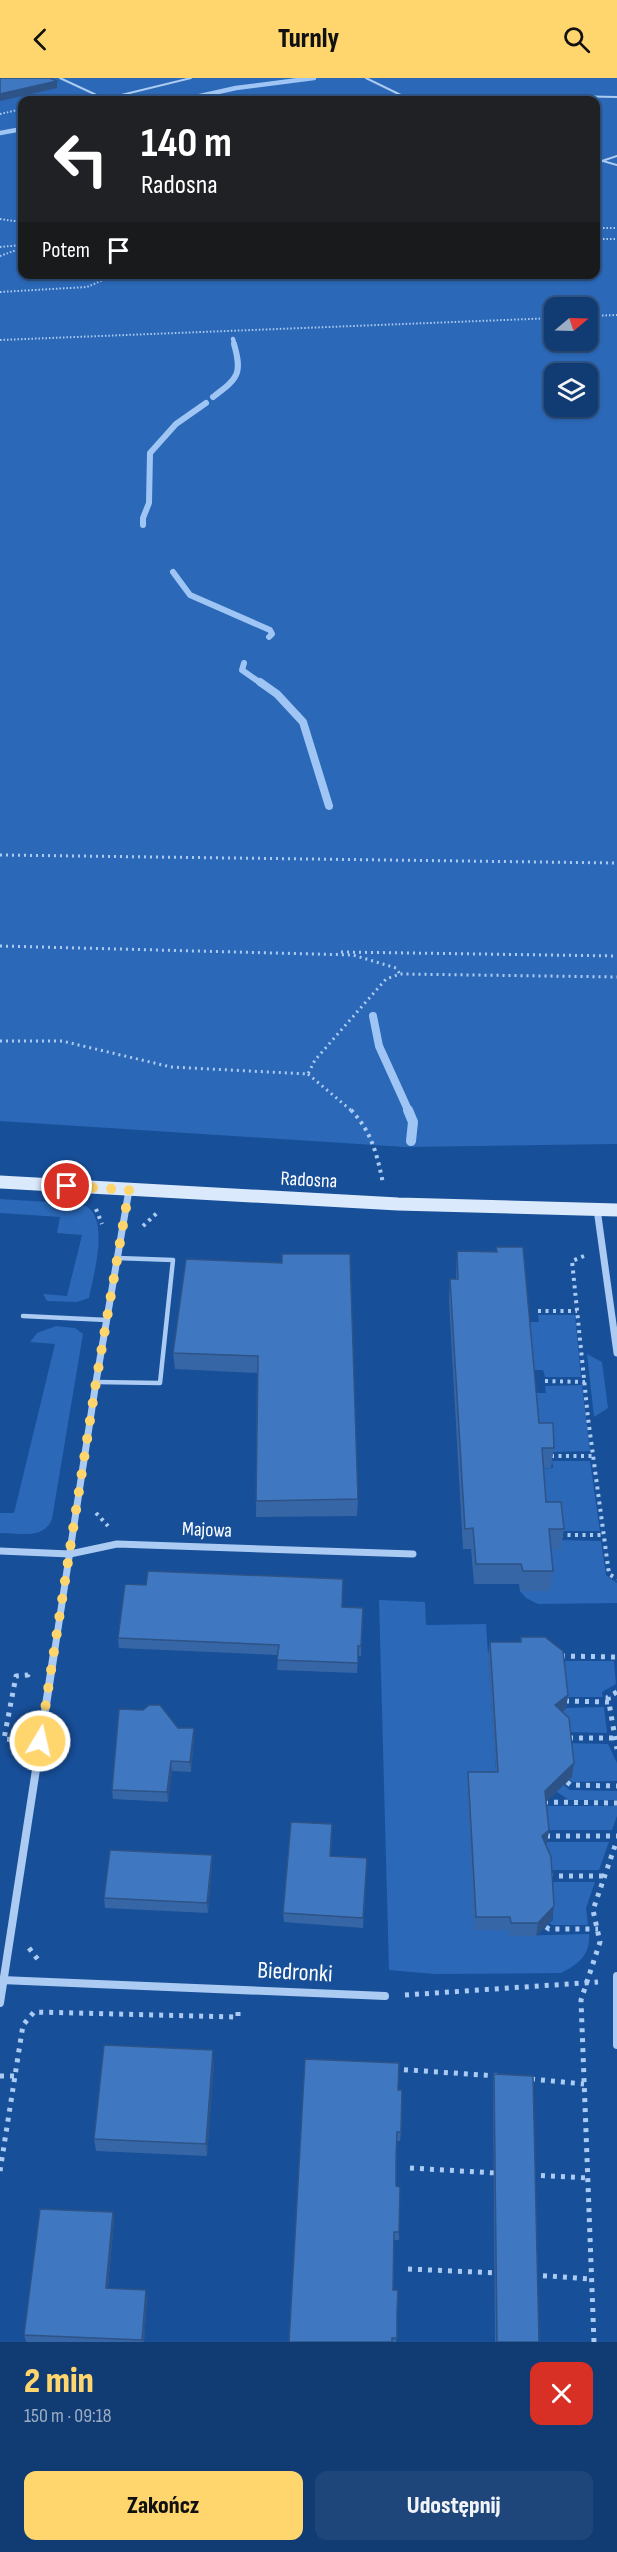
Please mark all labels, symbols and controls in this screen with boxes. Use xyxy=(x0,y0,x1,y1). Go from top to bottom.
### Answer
icon: back xyxy=(24,23,57,56)
text: Turnly xyxy=(278,23,339,55)
icon: search xyxy=(560,23,593,56)
text: 140 m xyxy=(141,118,232,169)
icon: left xyxy=(42,120,120,198)
text: Radosna xyxy=(141,169,218,201)
icon: arrive xyxy=(102,234,135,267)
text: Potem xyxy=(42,237,90,264)
north arrow xyxy=(544,297,598,351)
map controls xyxy=(544,297,598,417)
button: layers xyxy=(544,363,598,417)
pin xyxy=(41,1160,92,1211)
street label: Radosna xyxy=(280,1167,338,1193)
icon: arrive xyxy=(50,1169,83,1202)
street label: Majowa xyxy=(182,1517,232,1543)
position arrow xyxy=(8,1709,72,1773)
street label: Biedronki xyxy=(257,1956,333,1988)
text: 2 min xyxy=(24,2360,94,2403)
button: close xyxy=(530,2362,593,2425)
text: 150 m · 09:18 xyxy=(24,2404,112,2428)
button: Zakończ xyxy=(24,2471,303,2540)
button: Udostępnij xyxy=(315,2471,593,2540)

